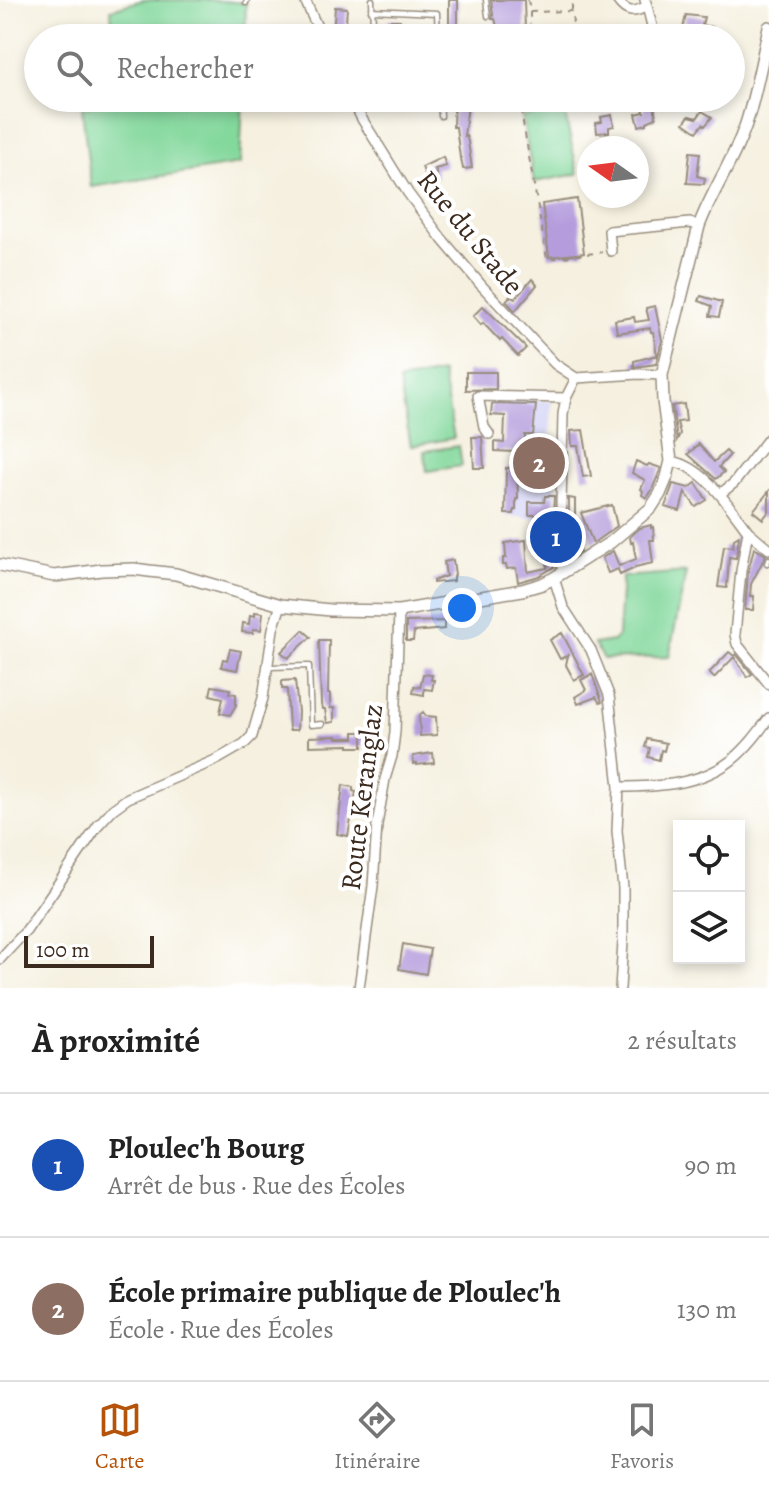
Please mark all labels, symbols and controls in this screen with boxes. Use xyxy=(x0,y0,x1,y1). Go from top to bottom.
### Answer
search box xyxy=(24,24,745,112)
icon: search xyxy=(52,46,96,90)
text: Rechercher xyxy=(116,48,254,88)
north arrow xyxy=(577,136,649,208)
street label: Rue du Stade xyxy=(408,162,532,303)
pin: 2 xyxy=(513,433,565,493)
pin: 1 xyxy=(530,507,582,567)
your location xyxy=(442,588,482,628)
street label: Route Keranglaz xyxy=(332,702,392,893)
map controls xyxy=(673,820,745,964)
button: locate xyxy=(673,820,745,892)
button: layers xyxy=(673,892,745,964)
scale bar xyxy=(24,932,154,968)
text: 100 m xyxy=(36,935,90,965)
text: À proximité xyxy=(32,1017,200,1064)
text: 2 résultats xyxy=(628,1023,737,1058)
text: Ploulec'h Bourg xyxy=(108,1128,305,1168)
text: 1 xyxy=(53,1148,63,1183)
text: 90 m xyxy=(685,1148,737,1183)
text: Arrêt de bus · Rue des Écoles xyxy=(108,1168,406,1203)
text: École primaire publique de Ploulec'h xyxy=(108,1272,561,1312)
text: 2 xyxy=(52,1292,64,1327)
text: 130 m xyxy=(677,1292,737,1327)
text: École · Rue des Écoles xyxy=(108,1312,334,1347)
tab: Carte xyxy=(95,1398,144,1476)
tab: Itinéraire xyxy=(334,1398,420,1476)
tab: Favoris xyxy=(610,1398,674,1476)

